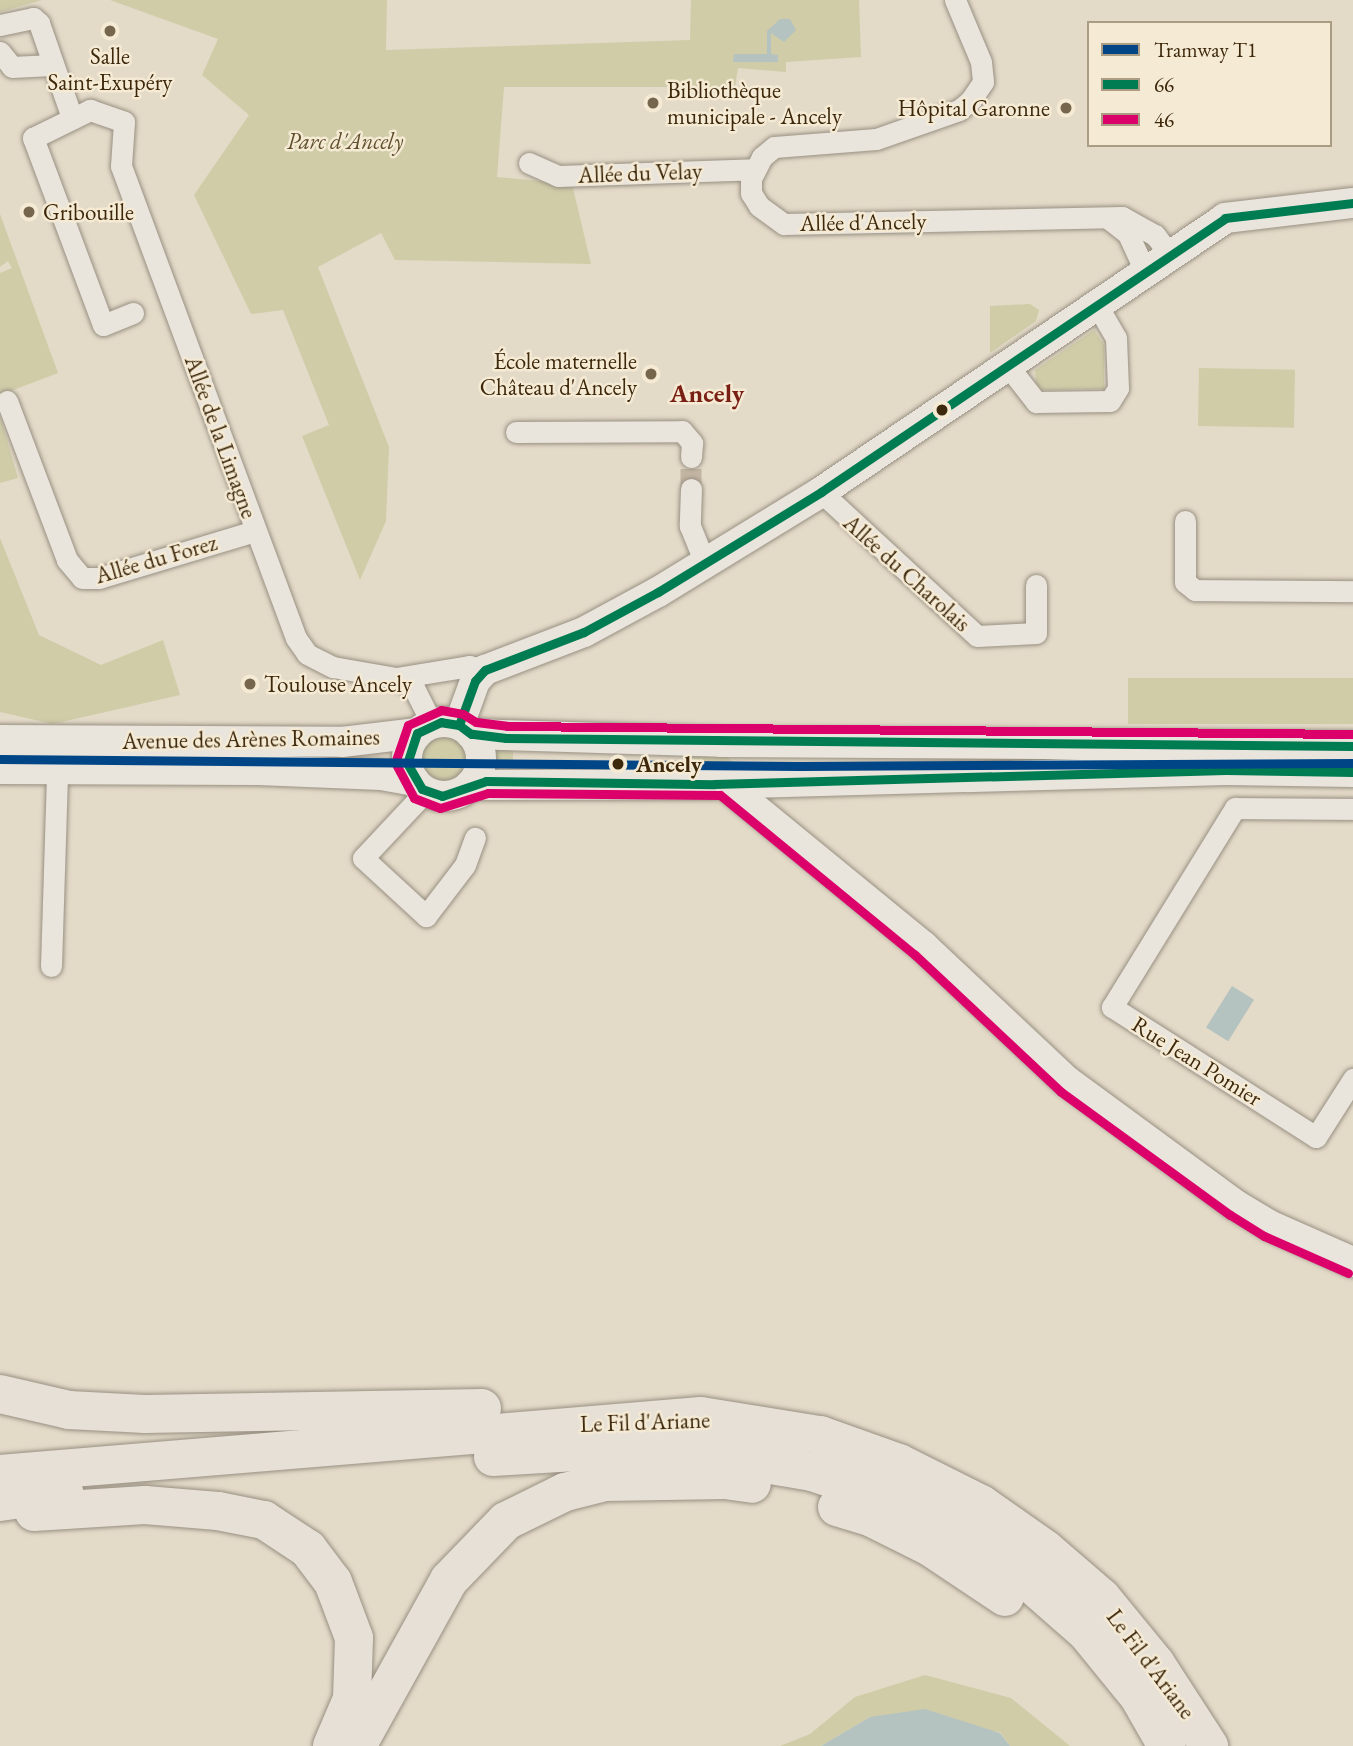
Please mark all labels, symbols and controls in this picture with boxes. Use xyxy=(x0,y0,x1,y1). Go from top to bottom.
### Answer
legend xyxy=(1087,21,1332,147)
marker: Salle Saint-Exupéry xyxy=(102,23,118,39)
text: Tramway T1 xyxy=(1154,36,1257,63)
place label: Salle Saint-Exupéry xyxy=(48,42,172,96)
text: 66 xyxy=(1154,71,1174,98)
place label: Bibliothèque municipale - Ancely xyxy=(667,76,842,130)
place label: Hôpital Garonne xyxy=(898,94,1050,122)
marker: Bibliothèque municipale - Ancely xyxy=(645,95,661,111)
marker: Hôpital Garonne xyxy=(1056,98,1076,118)
text: 46 xyxy=(1154,106,1174,133)
park label: Parc d'Ancely xyxy=(287,127,403,155)
street label: Allée du Velay xyxy=(577,157,703,189)
place label: Gribouille xyxy=(43,198,134,226)
marker: Gribouille xyxy=(21,204,37,220)
street label: Allée d'Ancely xyxy=(799,207,927,237)
place label: École maternelle Château d'Ancely xyxy=(480,347,637,401)
street label: Allée de la Limagne xyxy=(179,352,263,522)
marker: École maternelle Château d'Ancely xyxy=(643,366,659,382)
district label: Ancely xyxy=(670,378,744,410)
unlabelled marker xyxy=(935,403,949,417)
street label: Allée du Charolais xyxy=(838,509,976,637)
street label: Allée du Forez xyxy=(92,528,220,590)
place label: Toulouse Ancely xyxy=(264,670,412,698)
marker: Toulouse Ancely xyxy=(242,676,258,692)
street label: Avenue des Arènes Romaines xyxy=(122,723,380,755)
place label: Ancely xyxy=(636,750,702,778)
marker: Ancely xyxy=(607,753,629,775)
street label: Rue Jean Pomier xyxy=(1127,1010,1267,1112)
street label: Le Fil d'Ariane xyxy=(579,1406,711,1438)
street label: Le Fil d'Ariane xyxy=(1101,1604,1201,1724)

